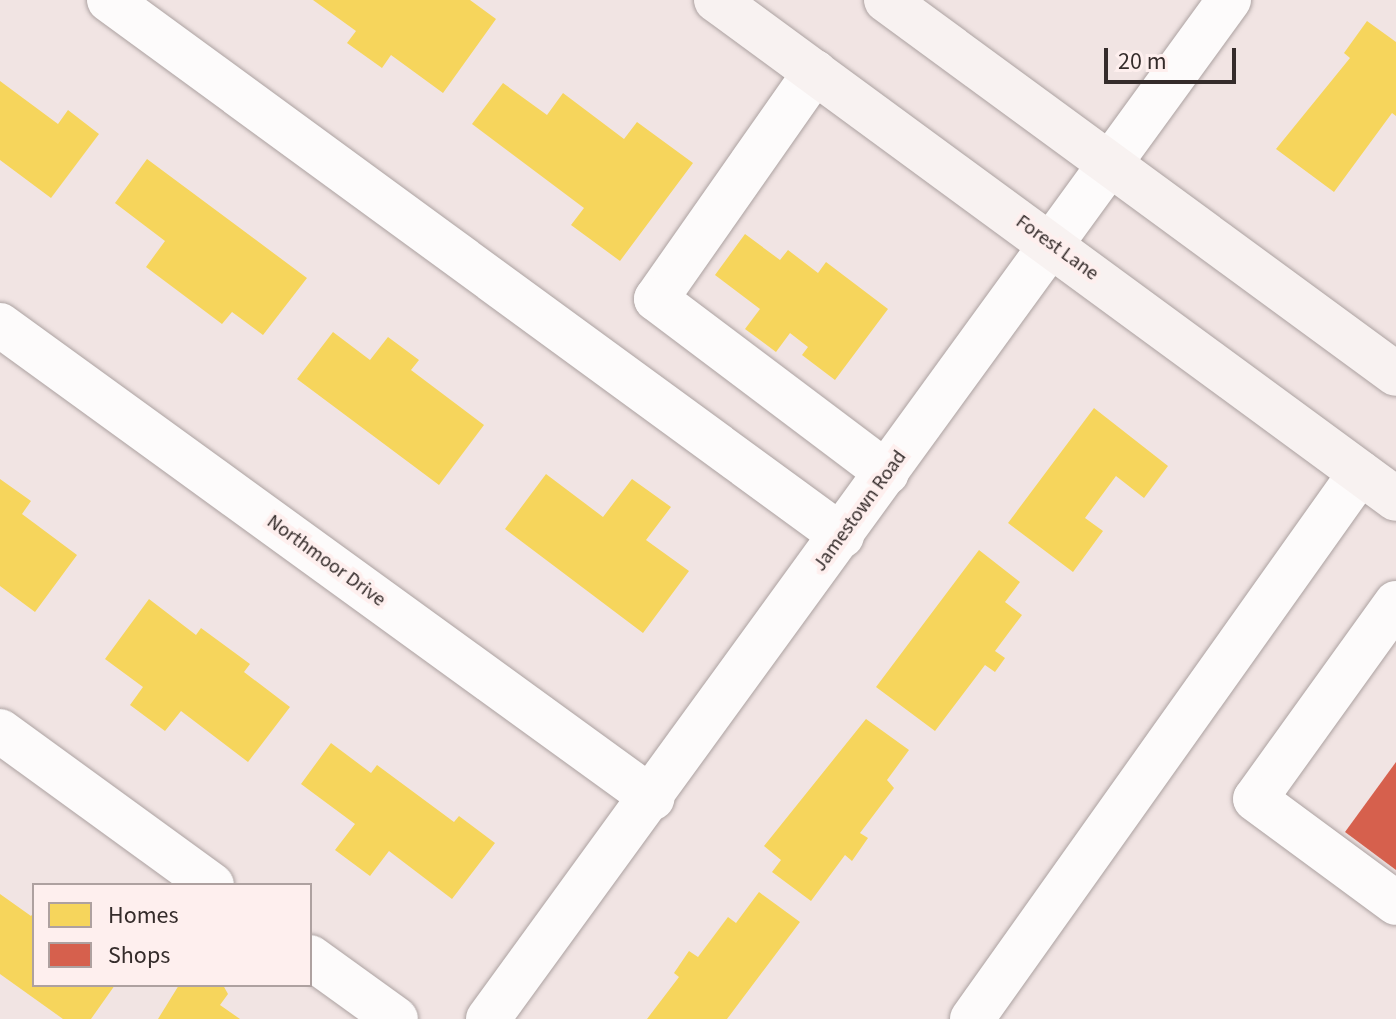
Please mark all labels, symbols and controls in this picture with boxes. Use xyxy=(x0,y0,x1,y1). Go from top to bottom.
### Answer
scale bar xyxy=(1108,32,1240,82)
text: 20 m xyxy=(1118,44,1167,79)
street label: Forest Lane xyxy=(1011,210,1103,286)
street label: Jamestown Road xyxy=(808,446,912,576)
street label: Northmoor Drive xyxy=(262,510,390,612)
legend xyxy=(32,883,312,987)
text: Homes xyxy=(108,898,179,933)
text: Shops xyxy=(108,938,170,973)

